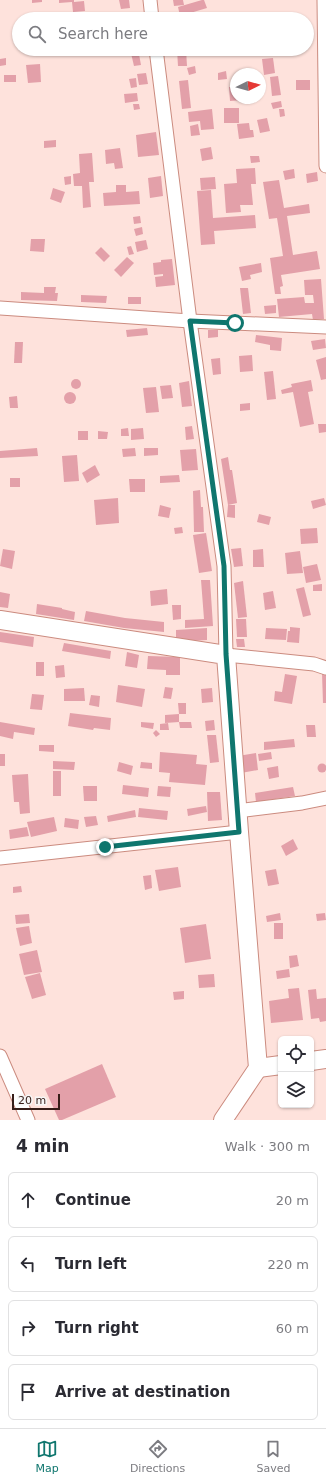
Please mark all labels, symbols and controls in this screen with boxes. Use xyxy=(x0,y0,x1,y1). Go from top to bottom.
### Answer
search box xyxy=(12,12,314,56)
icon: search xyxy=(26,23,48,45)
text: Search here xyxy=(58,25,148,43)
north arrow xyxy=(230,68,266,104)
route start xyxy=(226,314,244,332)
route end xyxy=(96,838,114,856)
map controls xyxy=(278,1036,314,1108)
button: locate xyxy=(278,1036,314,1072)
button: layers xyxy=(278,1072,314,1108)
scale bar xyxy=(12,1092,60,1111)
text: 20 m xyxy=(18,1094,46,1107)
text: 4 min xyxy=(16,1136,69,1156)
text: Walk · 300 m xyxy=(225,1139,310,1154)
icon: ahead xyxy=(17,1189,39,1211)
text: Continue xyxy=(55,1191,131,1209)
text: 20 m xyxy=(276,1193,309,1208)
icon: left xyxy=(17,1253,39,1275)
text: Turn left xyxy=(55,1255,127,1273)
text: 220 m xyxy=(267,1257,309,1272)
icon: right xyxy=(17,1317,39,1339)
text: Turn right xyxy=(55,1319,139,1337)
text: 60 m xyxy=(276,1321,309,1336)
icon: arrive xyxy=(17,1381,39,1403)
text: Arrive at destination xyxy=(55,1383,230,1401)
tab: Map xyxy=(36,1438,59,1475)
tab: Directions xyxy=(130,1438,185,1475)
tab: Saved xyxy=(256,1438,290,1475)

